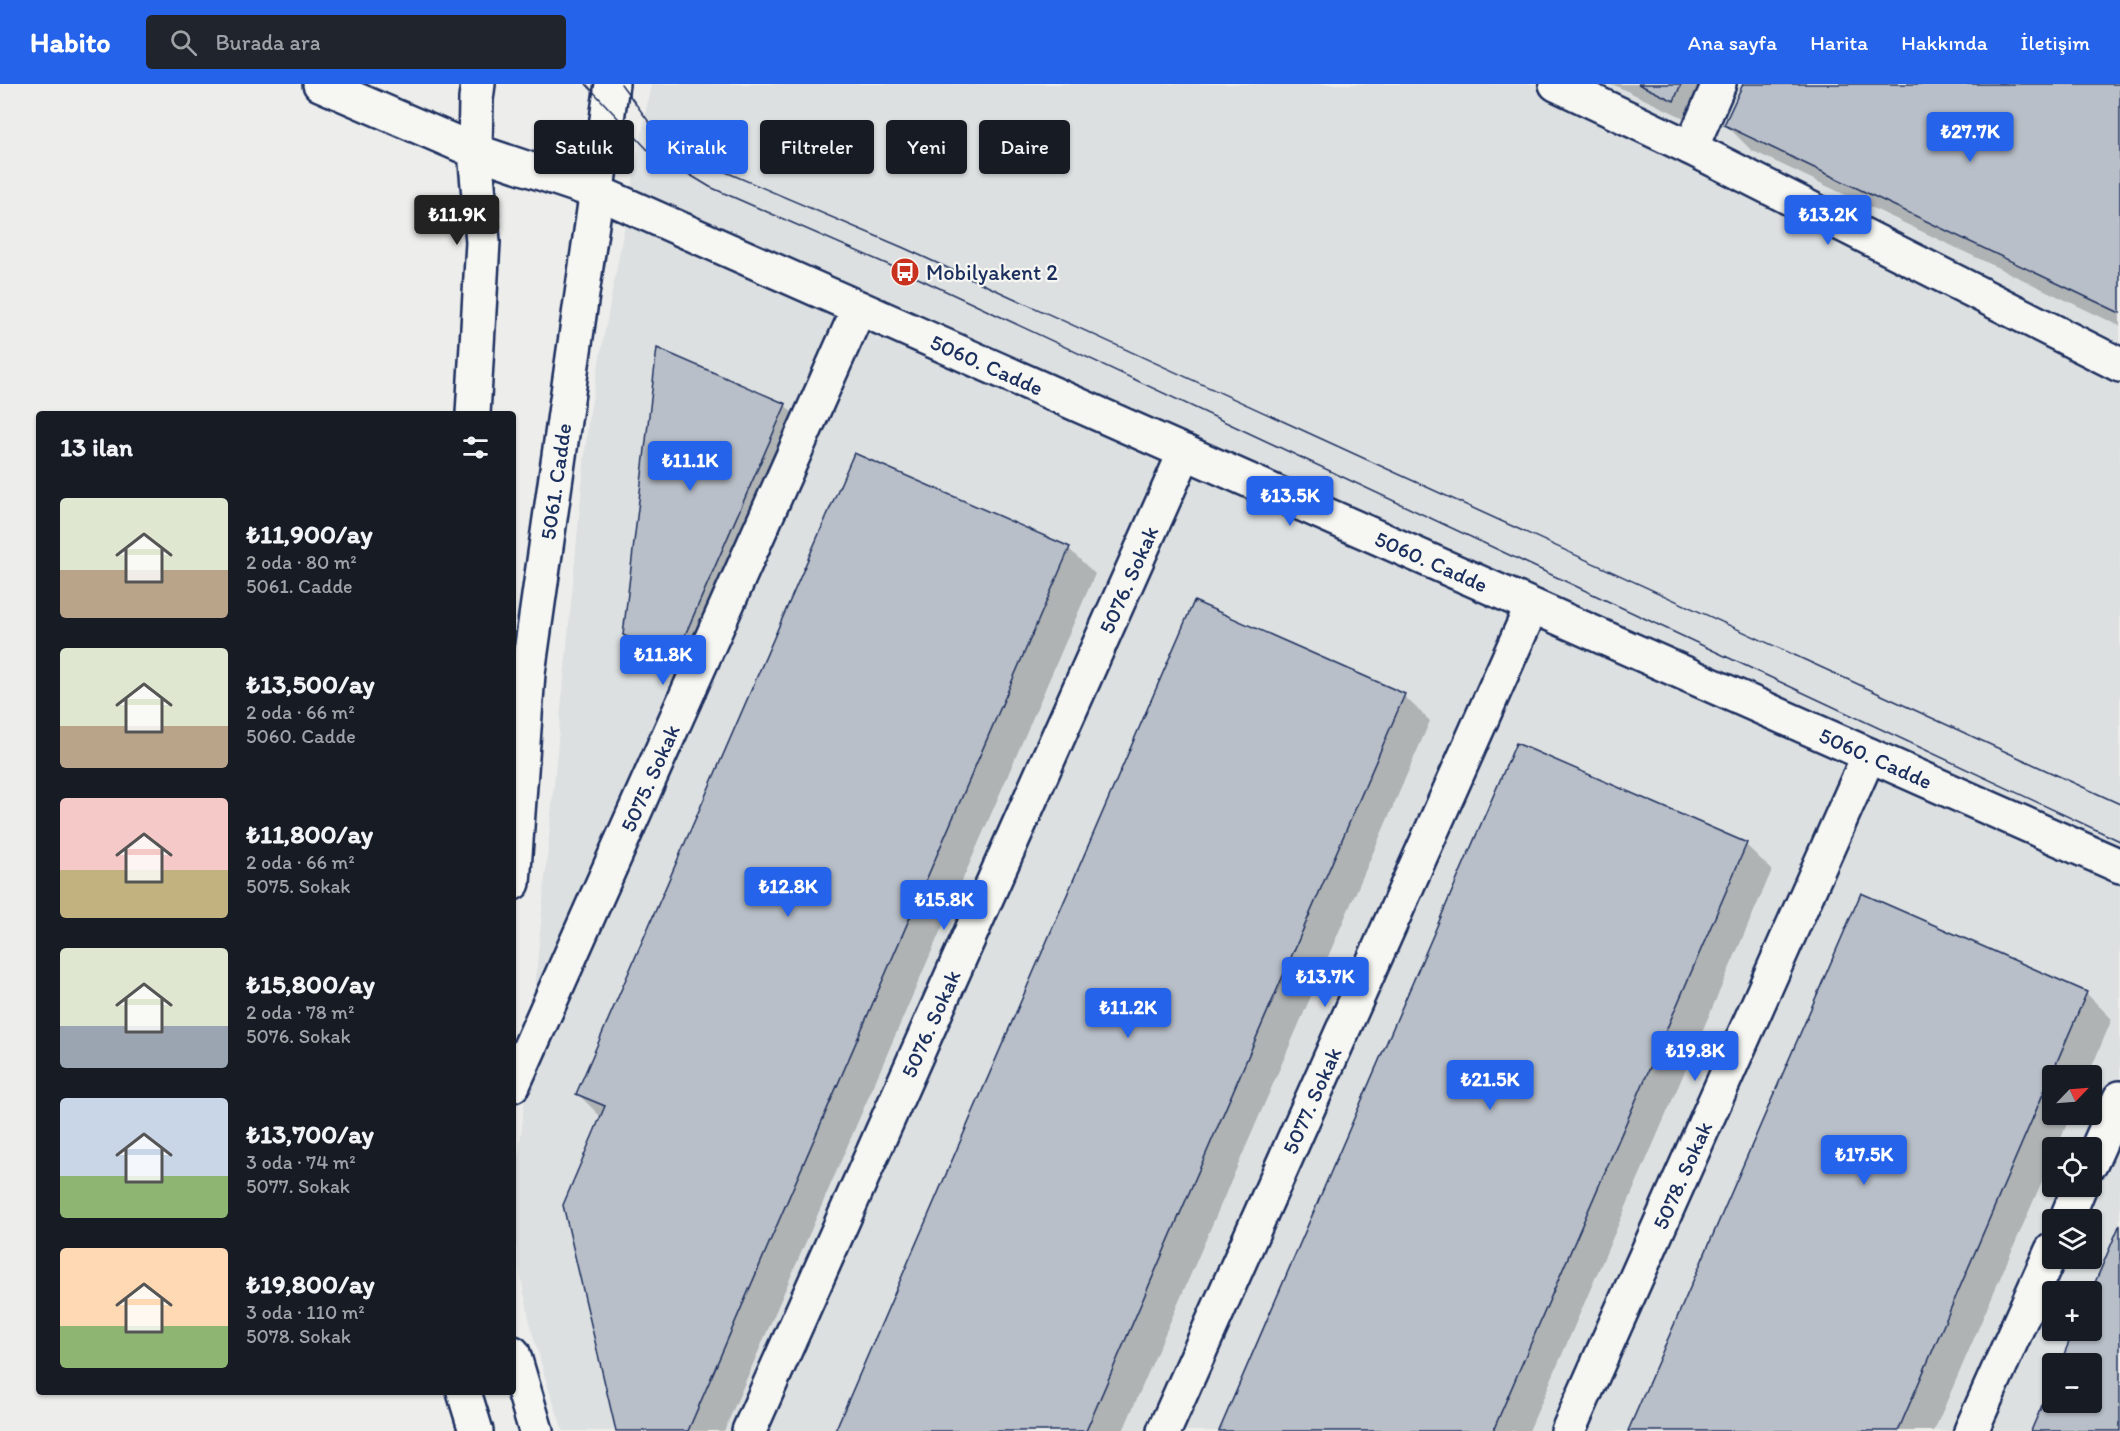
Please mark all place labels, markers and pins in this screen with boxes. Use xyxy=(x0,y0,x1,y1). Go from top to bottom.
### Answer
pin: ₺27.7K xyxy=(1921,112,2019,163)
pin: ₺11.9K xyxy=(408,195,506,246)
pin: ₺13.2K xyxy=(1779,195,1877,246)
bus stop icon: Mobilyakent 2 xyxy=(889,256,921,288)
place label: Mobilyakent 2 xyxy=(926,259,1058,286)
pin: ₺11.1K xyxy=(641,441,739,492)
pin: ₺13.5K xyxy=(1241,476,1339,527)
pin: ₺11.8K xyxy=(614,635,712,686)
pin: ₺12.8K xyxy=(739,867,837,918)
pin: ₺15.8K xyxy=(895,880,993,931)
pin: ₺13.7K xyxy=(1276,957,1374,1008)
pin: ₺11.2K xyxy=(1079,988,1177,1039)
pin: ₺19.8K xyxy=(1646,1031,1744,1082)
pin: ₺21.5K xyxy=(1441,1060,1539,1111)
pin: ₺17.5K xyxy=(1815,1135,1913,1186)

